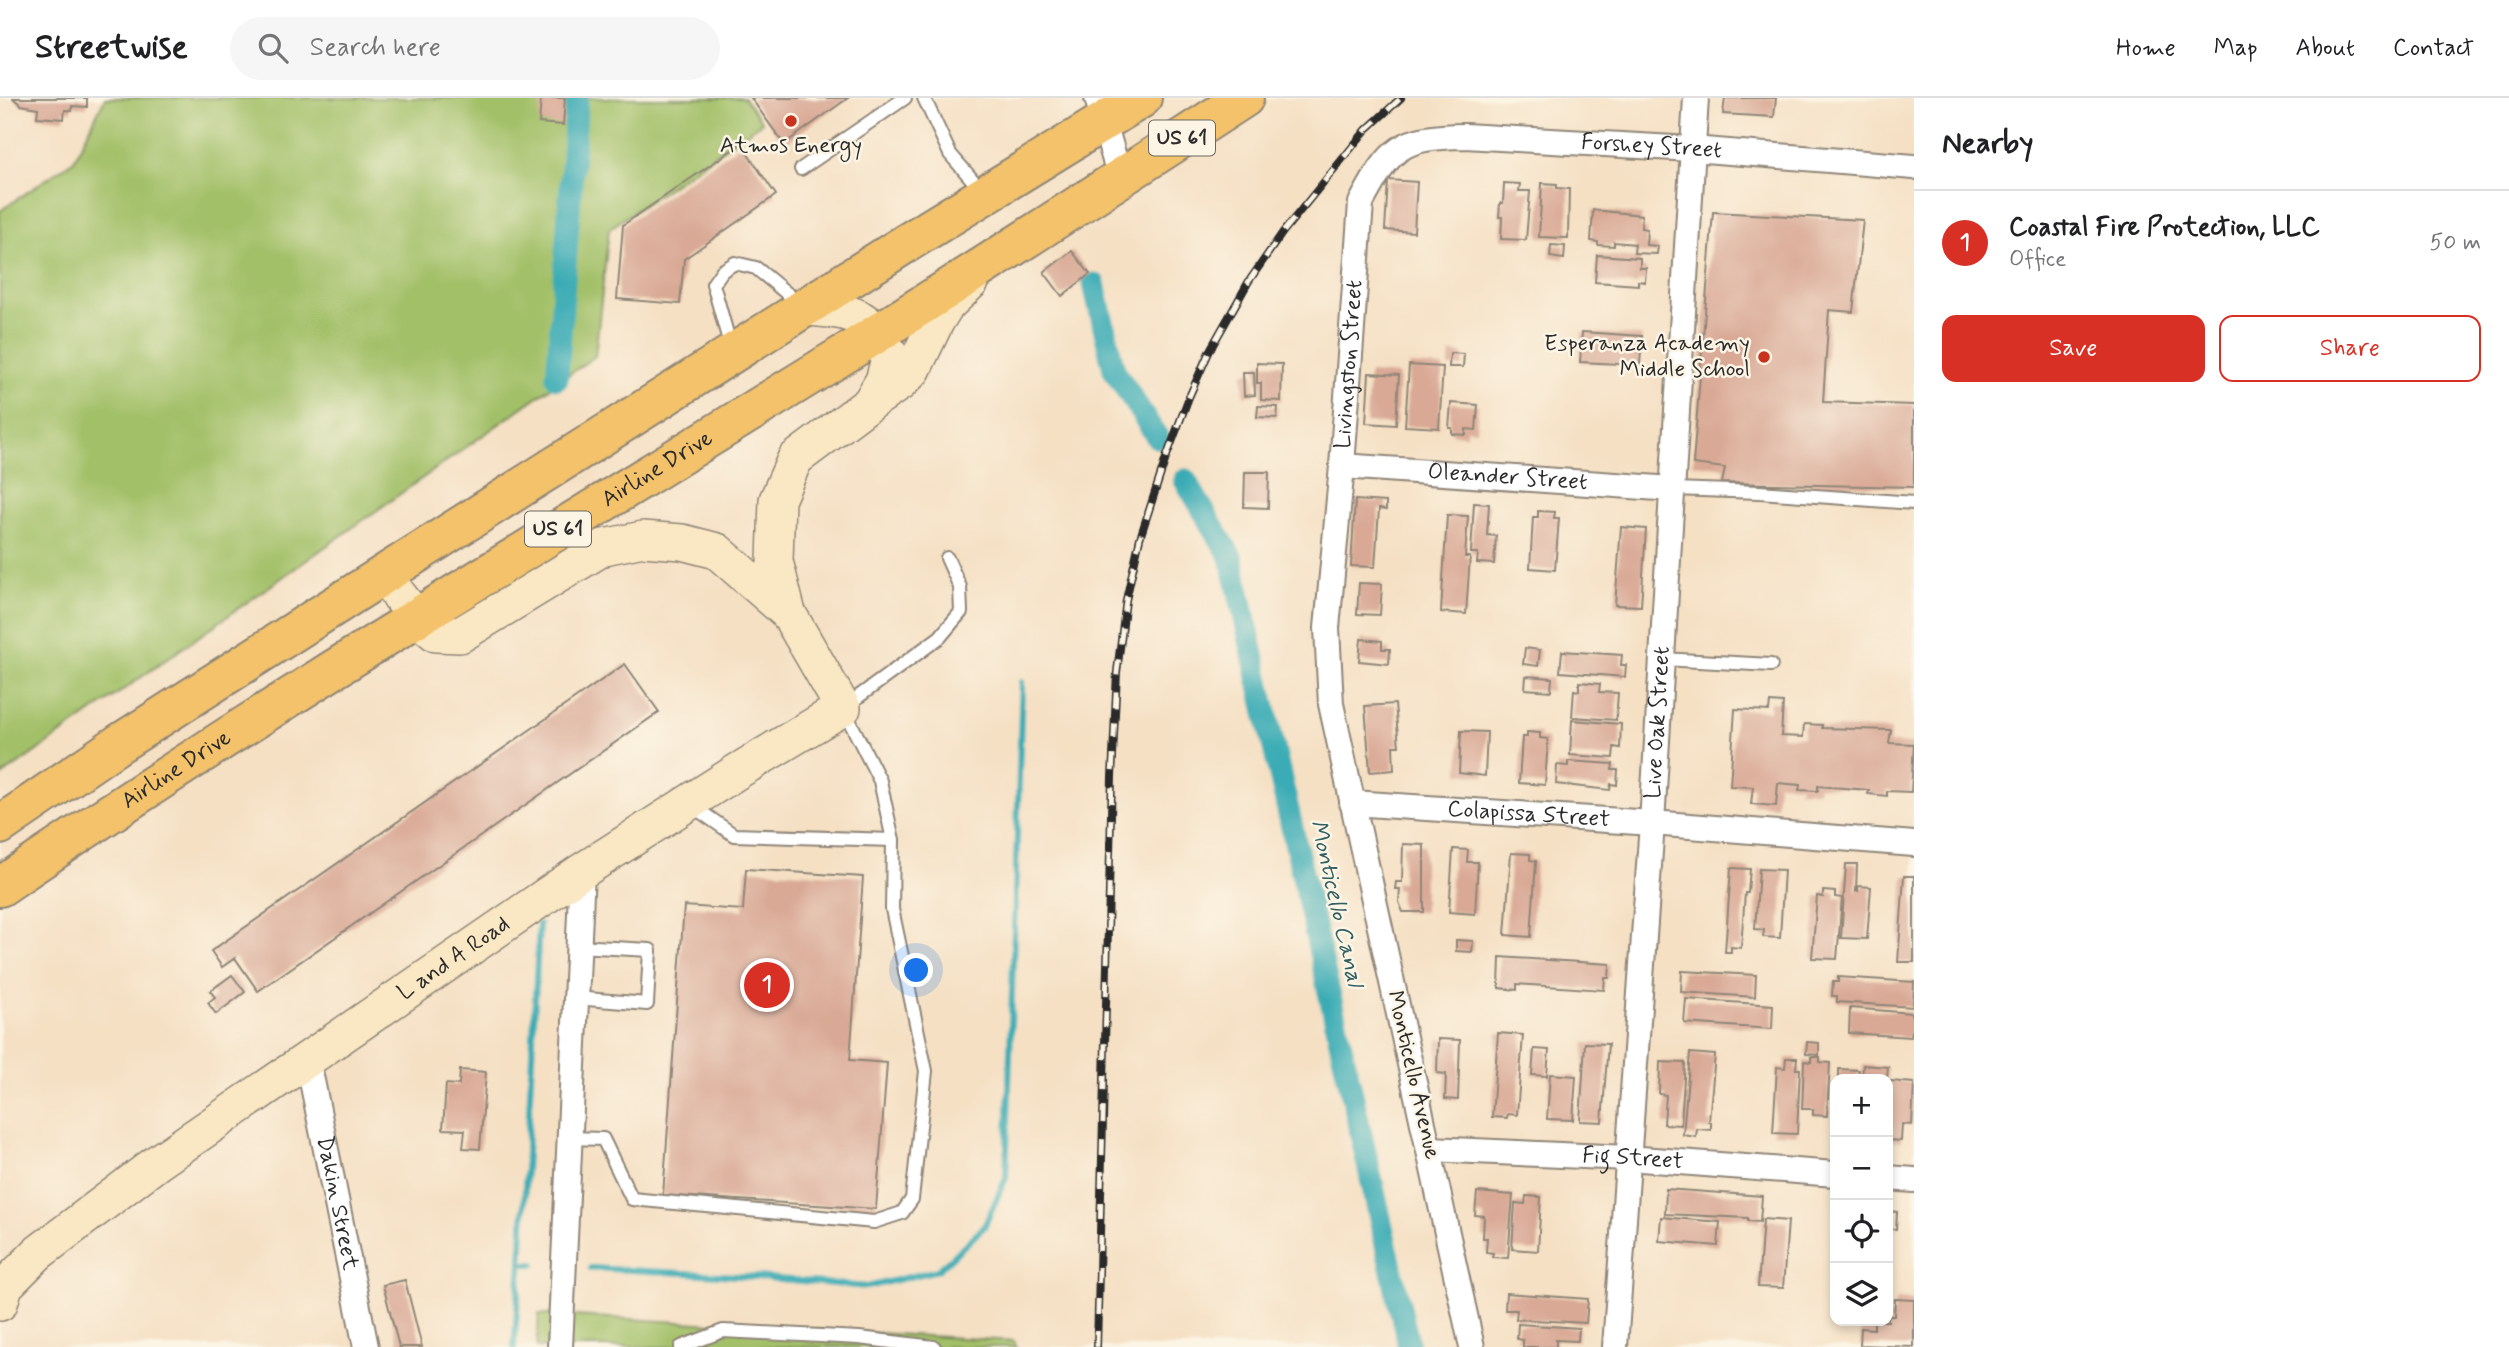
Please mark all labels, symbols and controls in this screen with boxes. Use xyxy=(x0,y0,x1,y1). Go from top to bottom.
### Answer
search box xyxy=(230,17,720,80)
text: Streetwise xyxy=(35,26,188,70)
icon: search xyxy=(254,29,292,67)
text: Search here xyxy=(310,31,441,65)
text: Home xyxy=(2116,33,2176,64)
text: Map xyxy=(2214,33,2258,64)
text: About xyxy=(2296,33,2355,64)
text: Contact xyxy=(2393,33,2474,64)
marker: Atmos Energy xyxy=(783,113,799,129)
road number: US 61 xyxy=(1149,120,1215,156)
text: Nearby xyxy=(1942,124,2033,163)
street label: Forshey Street xyxy=(1580,128,1723,166)
place label: Atmos Energy xyxy=(720,131,862,163)
text: Coastal Fire Protection, LLC xyxy=(2009,211,2320,245)
text: 1 xyxy=(1960,228,1970,258)
text: 50 m xyxy=(2430,228,2481,258)
text: Office xyxy=(2009,245,2066,275)
street label: Livingston Street xyxy=(1328,279,1370,450)
button: Save xyxy=(1942,315,2205,382)
button: Share xyxy=(2219,315,2481,382)
place label: Esperanza Academy Middle School xyxy=(1544,329,1750,385)
marker: Esperanza Academy Middle School xyxy=(1756,349,1772,365)
street label: Airline Drive xyxy=(596,424,719,515)
street label: Oleander Street xyxy=(1427,457,1588,498)
road number: US 61 xyxy=(525,512,591,546)
street label: Live Oak Street xyxy=(1638,645,1678,800)
street label: Airline Drive xyxy=(116,723,237,816)
street label: Colapissa Street xyxy=(1446,794,1611,835)
water label: Monticello Canal xyxy=(1302,816,1371,993)
street label: L and A Road xyxy=(392,910,516,1008)
your location xyxy=(899,953,933,987)
pin: 1 xyxy=(744,959,790,1011)
street label: Monticello Avenue xyxy=(1379,988,1447,1162)
map controls xyxy=(1830,1074,1893,1326)
button: + xyxy=(1830,1074,1893,1137)
street label: Dakin Street xyxy=(309,1133,365,1273)
button: − xyxy=(1830,1137,1893,1200)
street label: Fig Street xyxy=(1582,1141,1685,1177)
button: locate xyxy=(1830,1200,1893,1263)
button: layers xyxy=(1830,1263,1893,1326)

